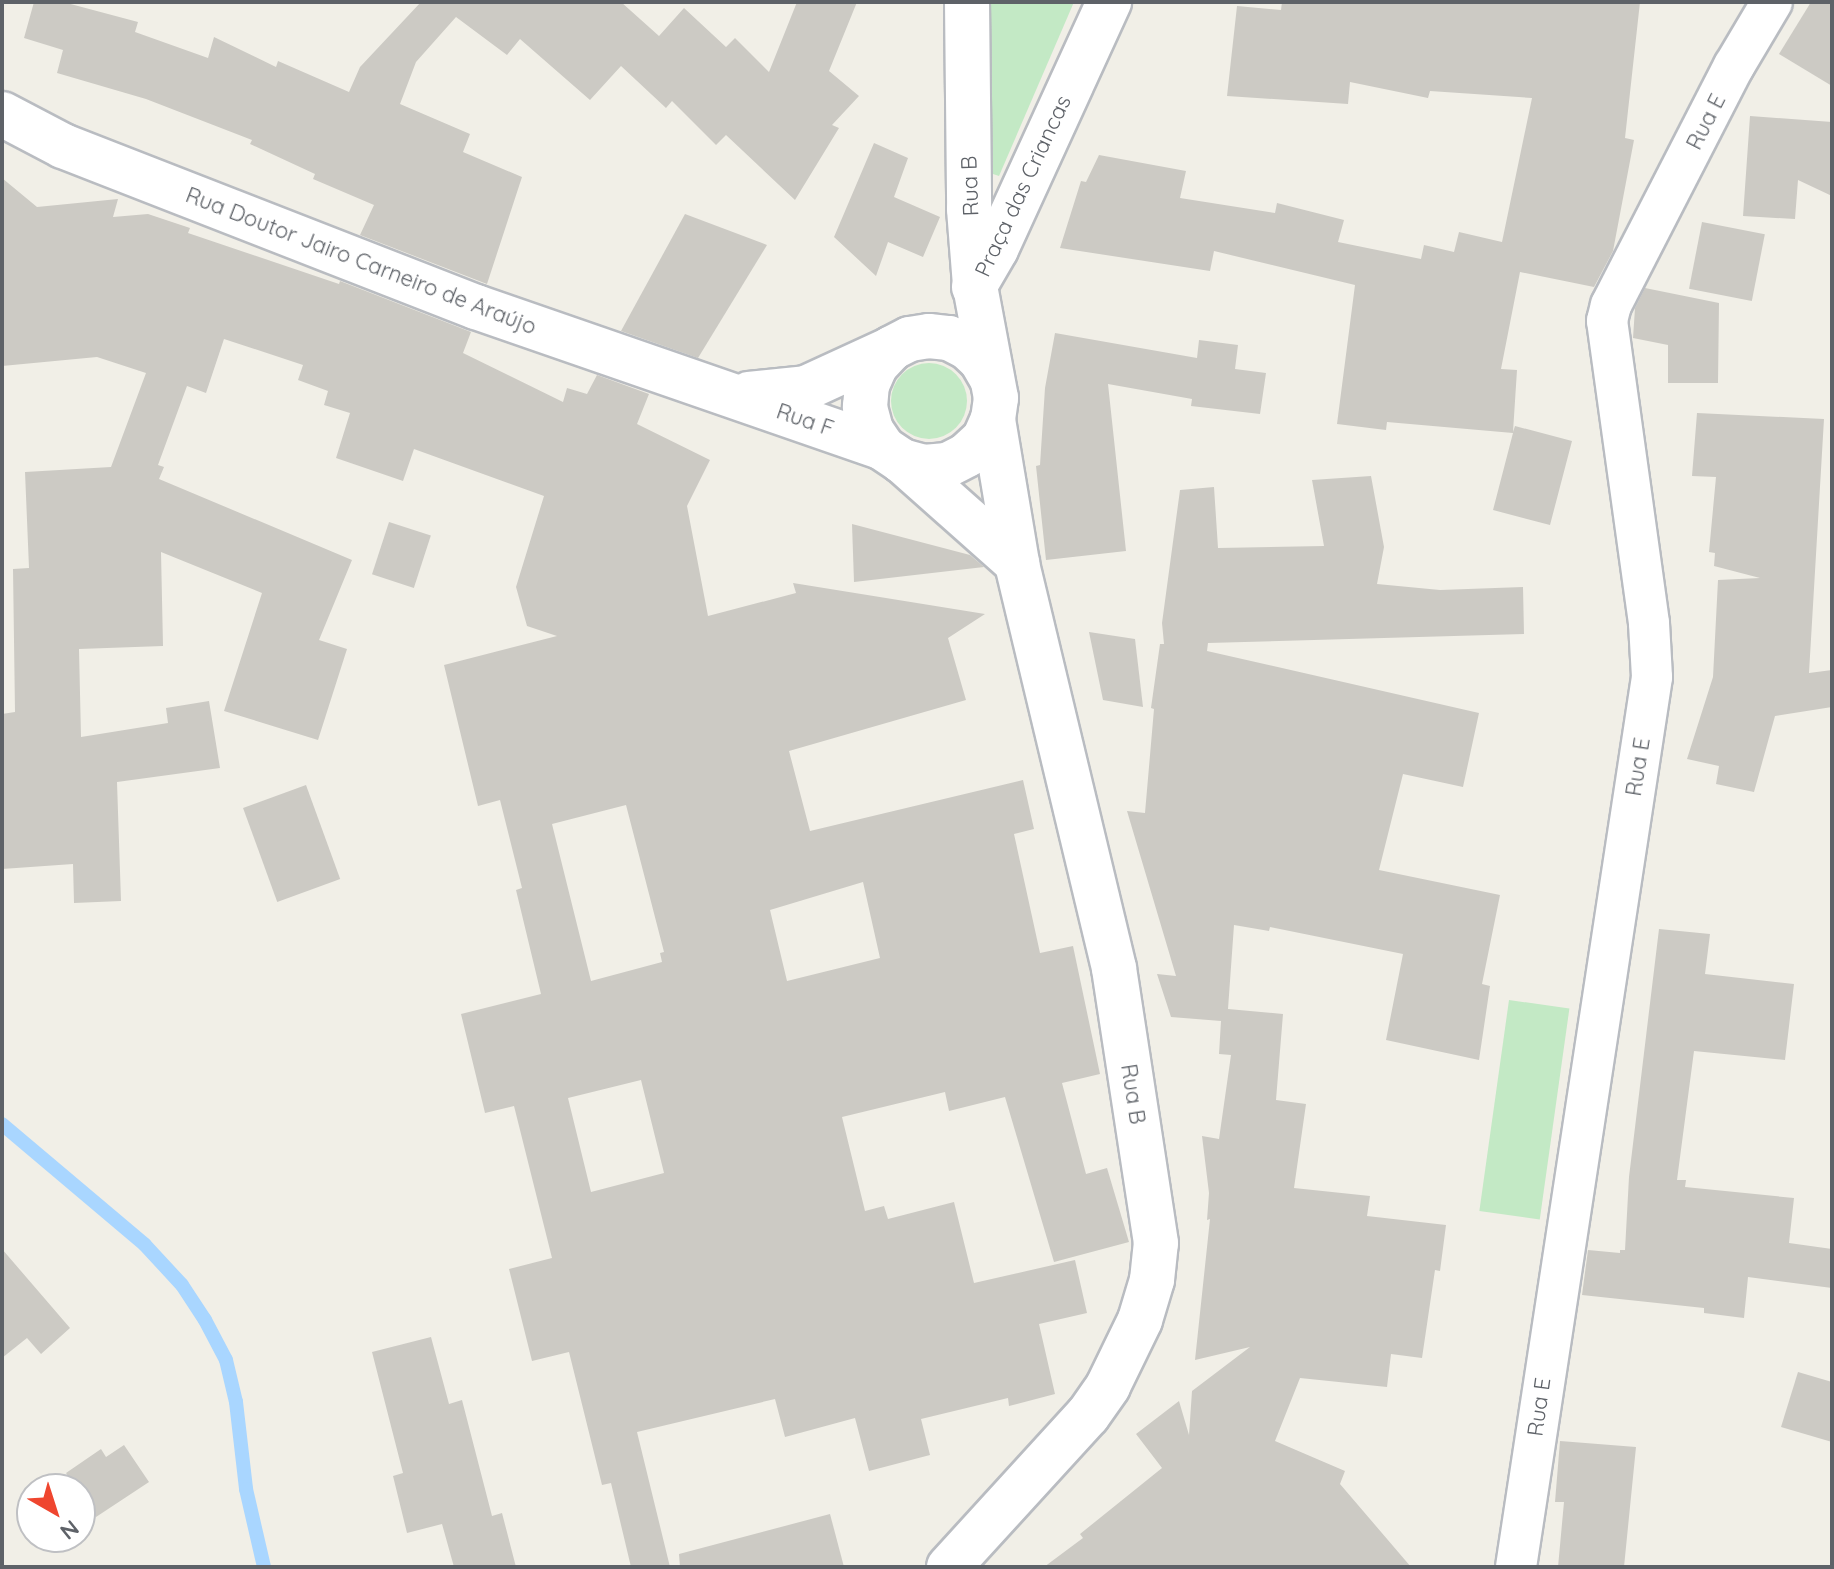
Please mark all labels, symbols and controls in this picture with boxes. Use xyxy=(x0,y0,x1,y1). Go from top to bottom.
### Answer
street label: Rua E xyxy=(1681,90,1731,154)
street label: Praça das Criancas xyxy=(969,91,1077,281)
street label: Rua B xyxy=(956,155,984,217)
street label: Rua Doutor Jairo Carneiro de Araújo xyxy=(182,182,540,340)
street label: Rua F xyxy=(773,398,837,442)
street label: Rua E xyxy=(1620,736,1656,798)
street label: Rua B xyxy=(1115,1062,1151,1126)
street label: Rua E xyxy=(1522,1376,1556,1438)
north arrow xyxy=(16,1473,96,1553)
text: N xyxy=(55,1514,85,1546)

